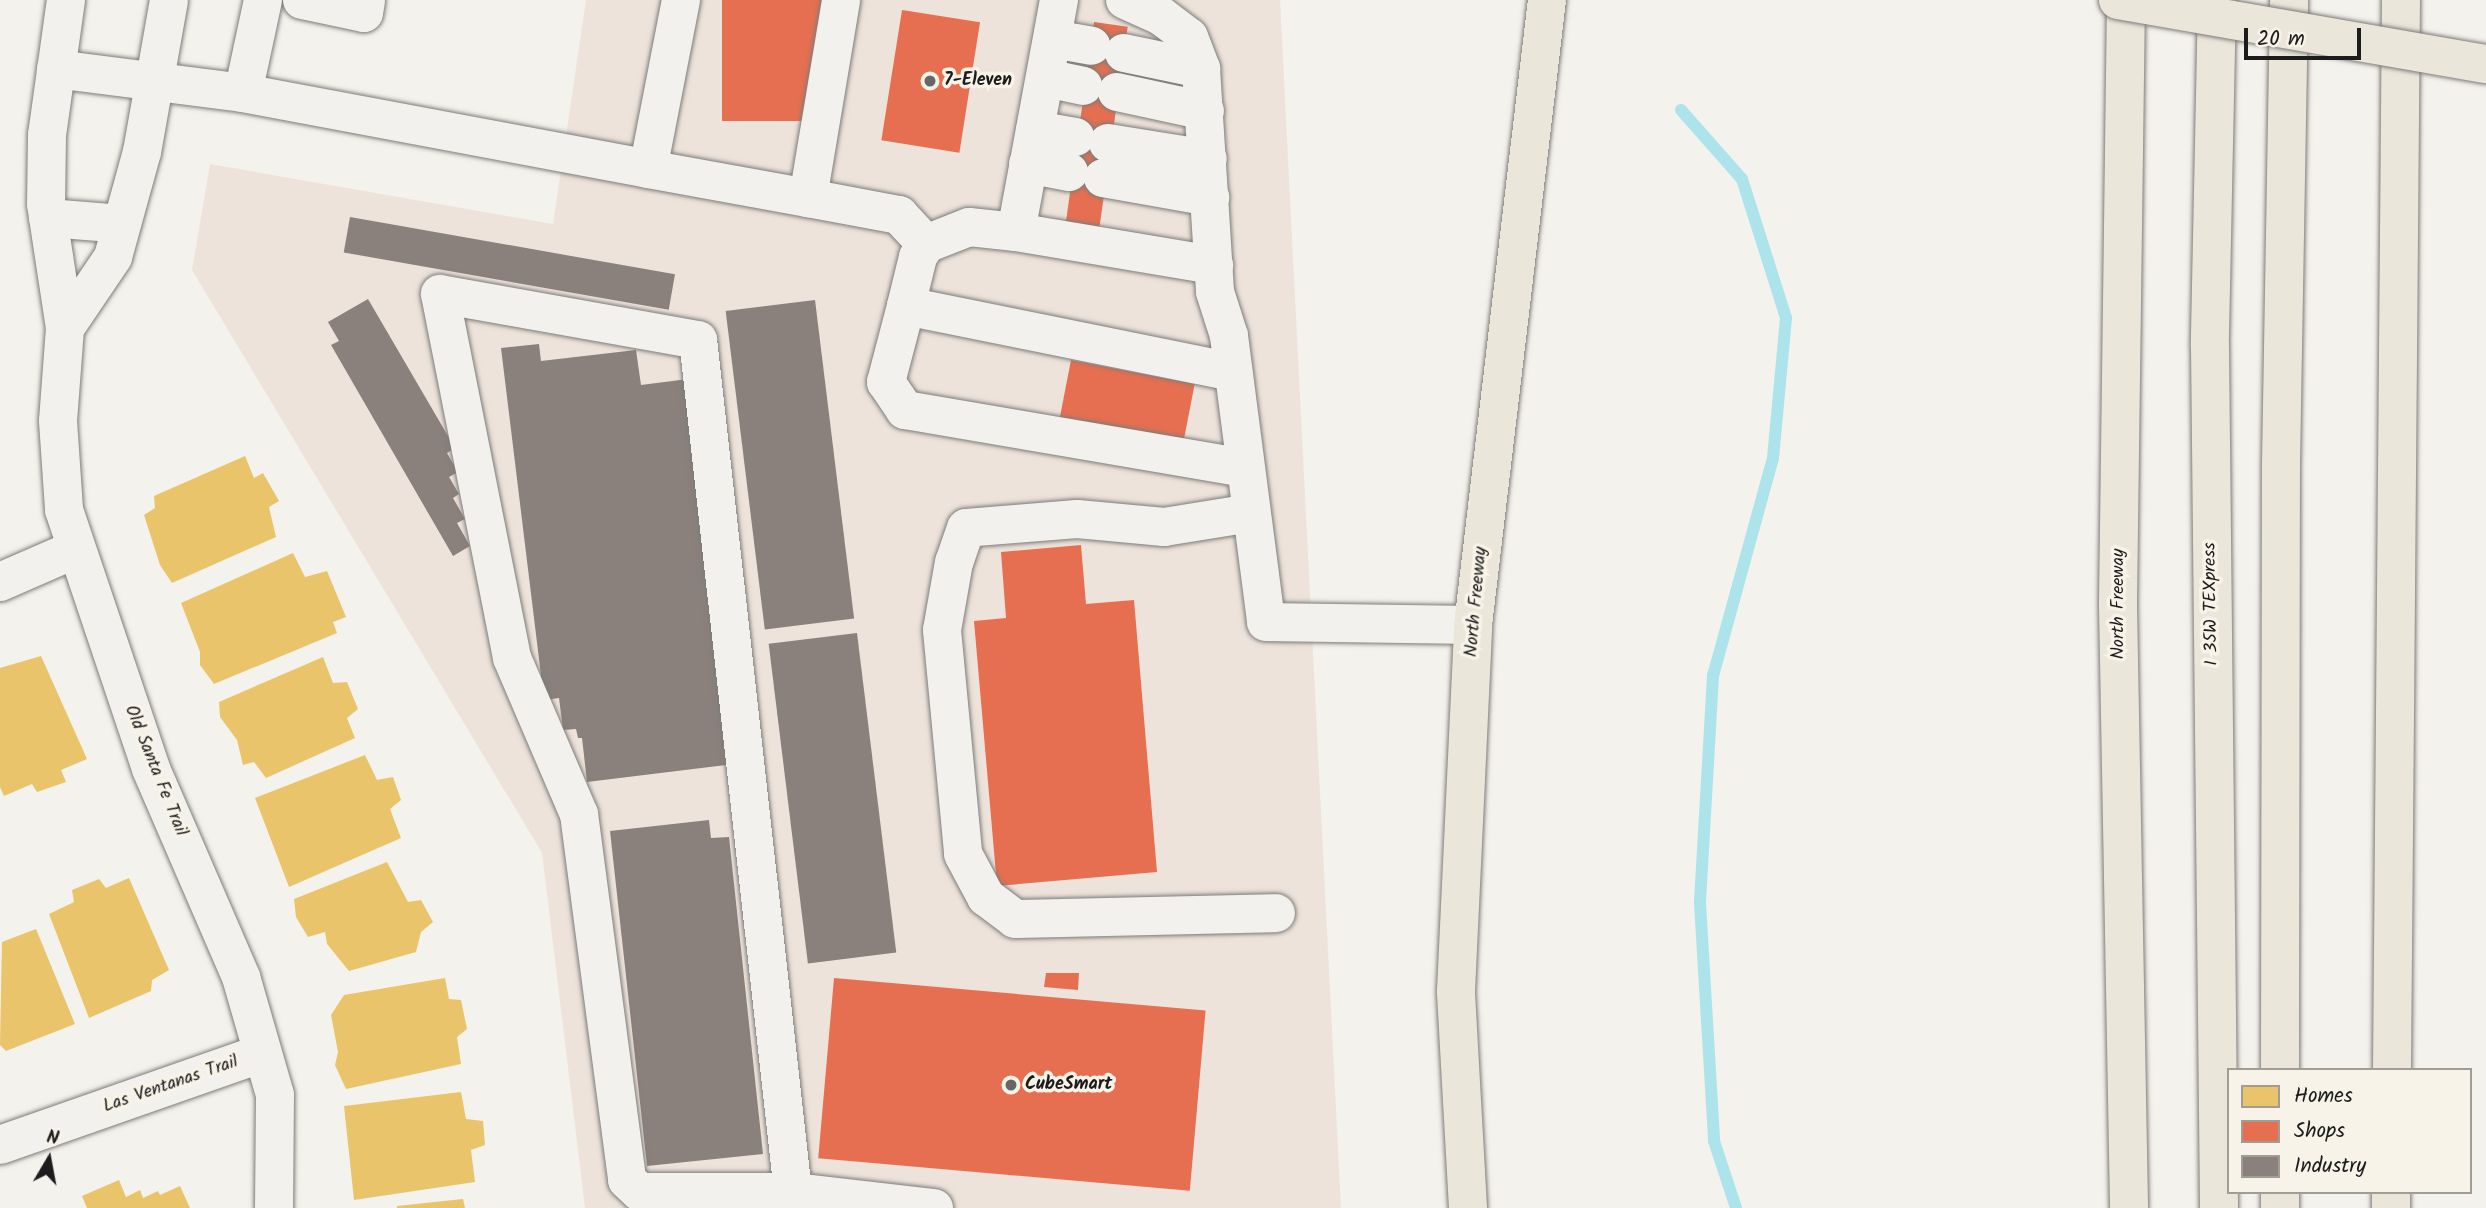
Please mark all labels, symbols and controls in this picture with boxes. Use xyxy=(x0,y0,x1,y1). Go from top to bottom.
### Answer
scale bar xyxy=(2248,14,2365,58)
text: 20 m xyxy=(2257,23,2305,56)
place label: 7-Eleven xyxy=(944,70,1012,92)
marker: 7-Eleven xyxy=(922,73,938,89)
street label: I 35W TEXpress xyxy=(2200,542,2224,666)
street label: North Freeway xyxy=(1461,546,1493,658)
street label: North Freeway xyxy=(2108,549,2130,659)
street label: Old Santa Fe Trail xyxy=(119,702,191,840)
street label: Las Ventanas Trail xyxy=(101,1052,241,1118)
legend xyxy=(2227,1068,2472,1194)
place label: CubeSmart xyxy=(1025,1074,1112,1096)
marker: CubeSmart xyxy=(1003,1077,1019,1093)
text: Homes xyxy=(2294,1080,2353,1113)
text: Shops xyxy=(2294,1115,2345,1148)
text: N xyxy=(44,1123,61,1154)
north arrow xyxy=(14,1124,84,1194)
text: Industry xyxy=(2294,1150,2366,1183)

